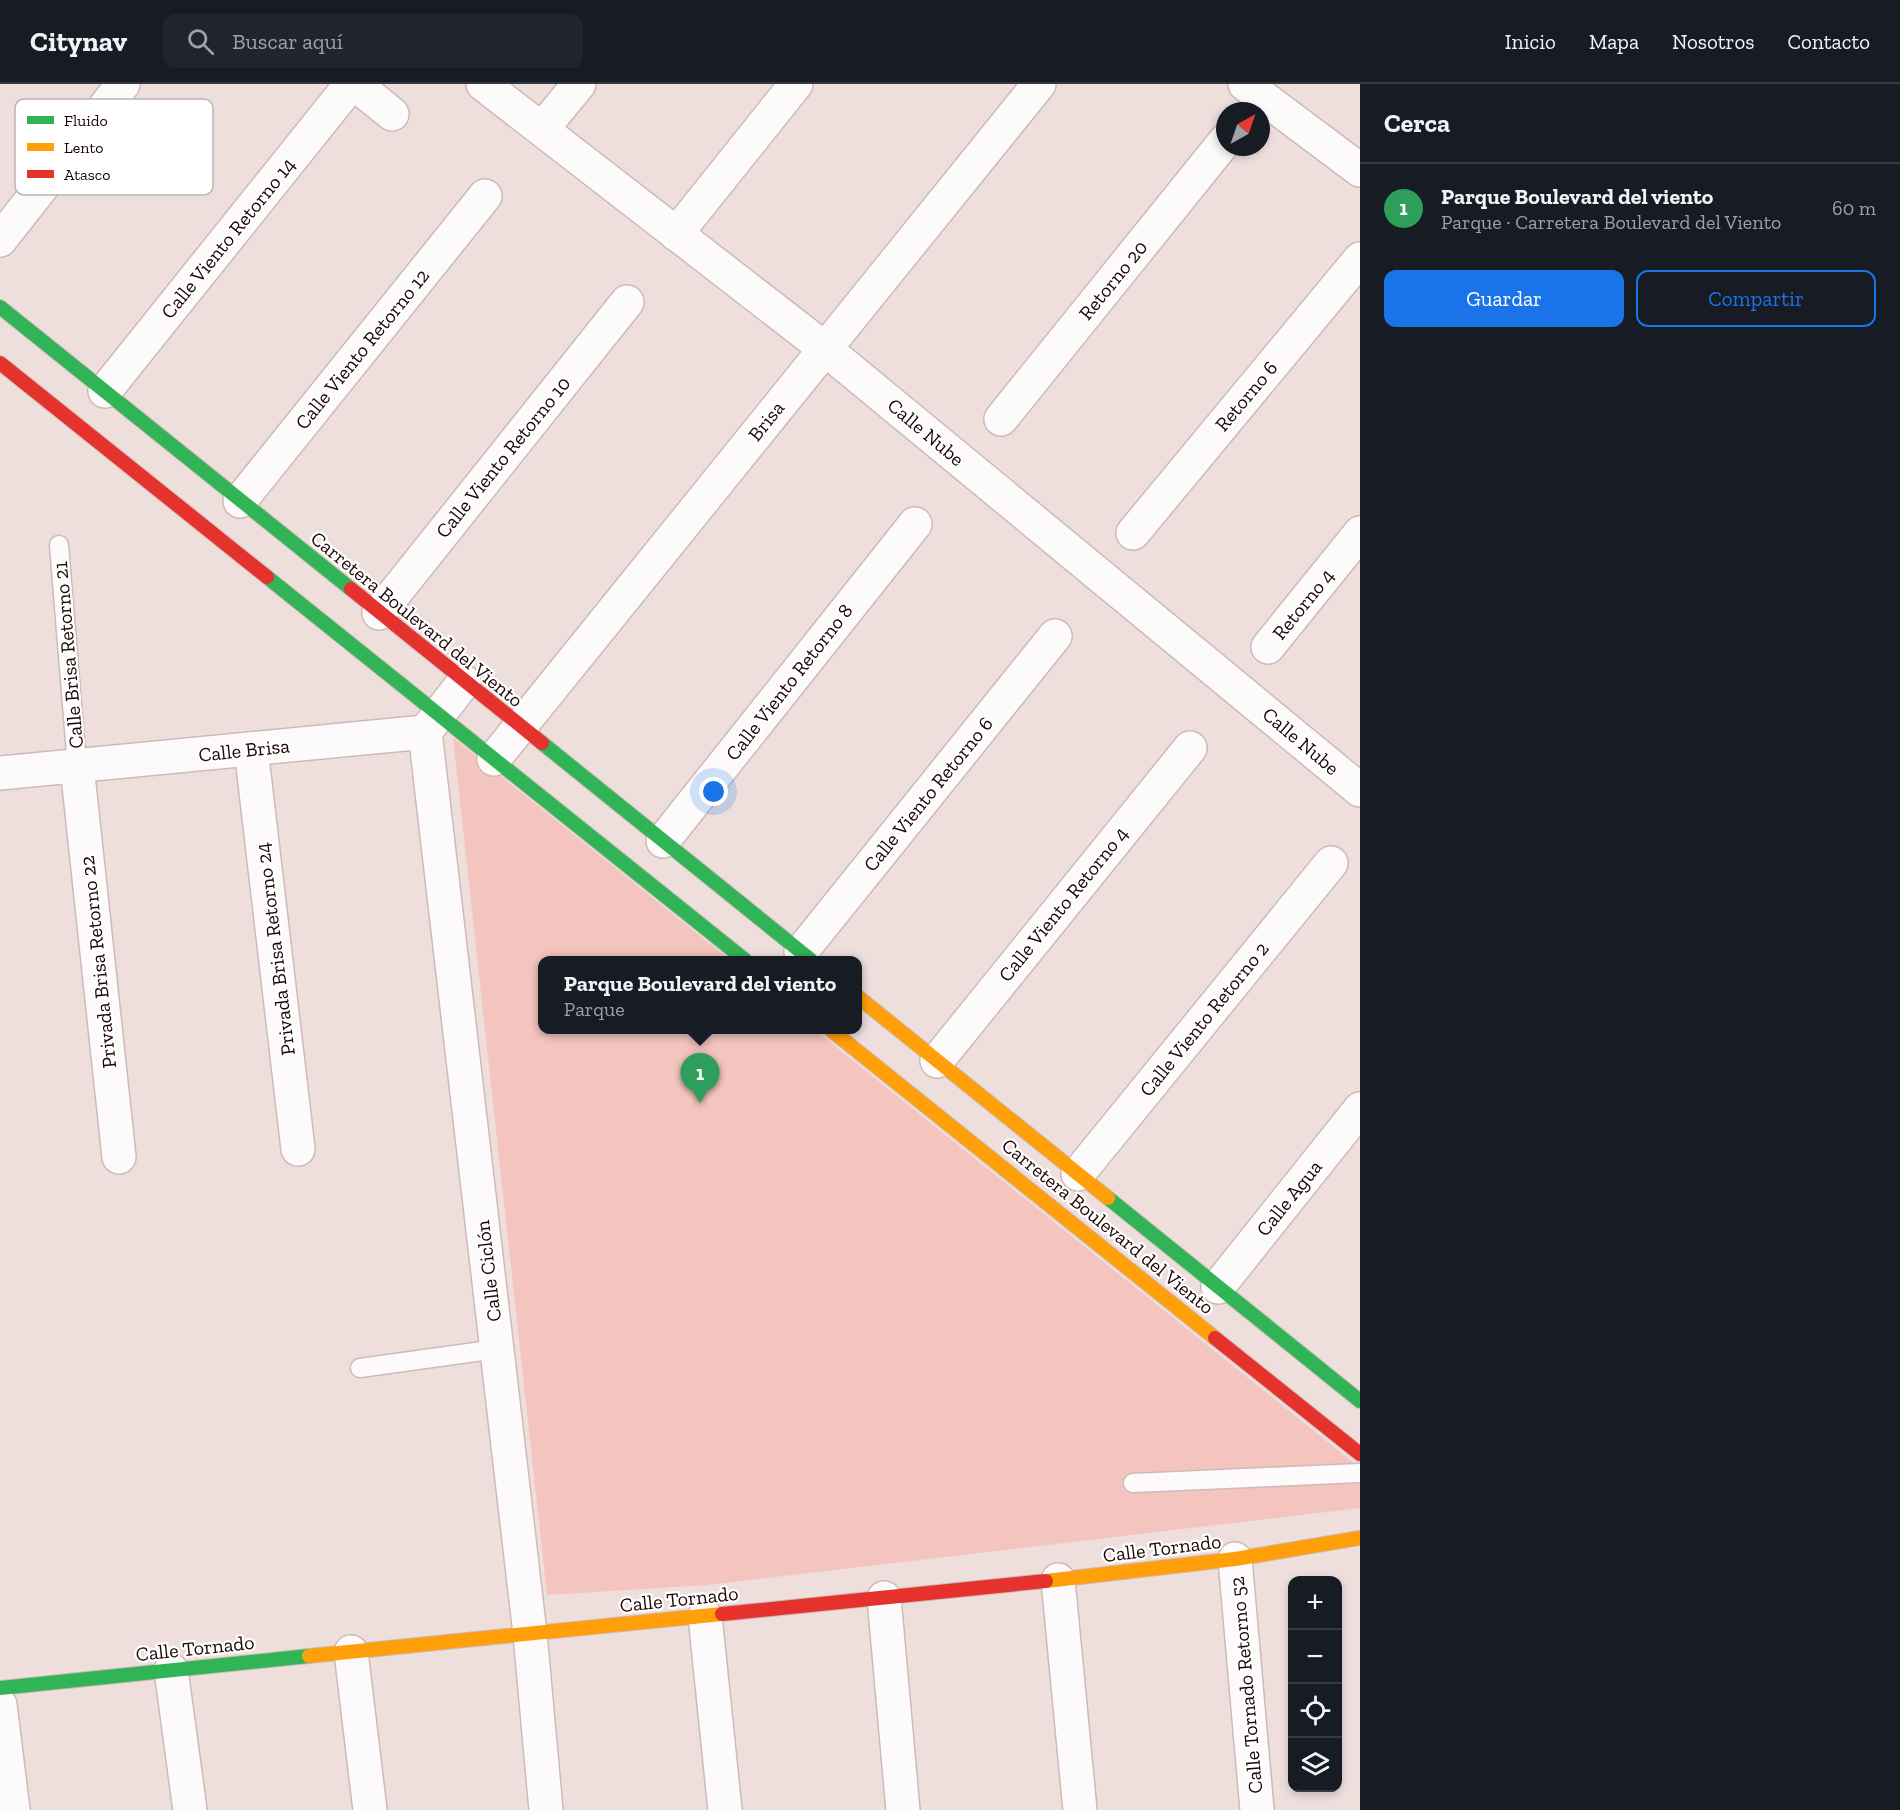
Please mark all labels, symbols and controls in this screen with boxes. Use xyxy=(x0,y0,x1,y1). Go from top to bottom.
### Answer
search box xyxy=(163,14,583,68)
text: Citynav xyxy=(30,25,127,58)
icon: search xyxy=(184,25,217,58)
text: Buscar aquí xyxy=(232,28,343,55)
text: Inicio xyxy=(1505,29,1556,54)
text: Mapa xyxy=(1589,29,1639,54)
text: Nosotros xyxy=(1672,29,1754,54)
text: Contacto xyxy=(1787,29,1870,54)
legend xyxy=(15,99,213,195)
north arrow xyxy=(1216,102,1270,156)
text: Cerca xyxy=(1384,107,1450,139)
text: Fluido xyxy=(64,111,108,130)
text: Lento xyxy=(64,138,104,157)
street label: Calle Viento Retorno 14 xyxy=(156,153,300,323)
text: Atasco xyxy=(64,165,110,184)
text: Parque Boulevard del viento xyxy=(1441,183,1713,210)
text: 1 xyxy=(1399,196,1408,220)
text: 60 m xyxy=(1832,196,1876,220)
text: Parque · Carretera Boulevard del Viento xyxy=(1441,210,1781,234)
street label: Retorno 20 xyxy=(1074,235,1152,325)
street label: Calle Viento Retorno 12 xyxy=(290,264,434,434)
button: Guardar xyxy=(1384,270,1624,327)
button: Compartir xyxy=(1636,270,1876,327)
street label: Retorno 6 xyxy=(1210,356,1282,436)
street label: Calle Viento Retorno 10 xyxy=(430,371,576,543)
street label: Calle Nube xyxy=(883,393,969,471)
street label: Brisa xyxy=(743,396,790,446)
street label: Carretera Boulevard del Viento xyxy=(306,526,528,712)
street label: Calle Brisa Retorno 21 xyxy=(48,560,88,750)
street label: Retorno 4 xyxy=(1267,563,1339,644)
street label: Calle Viento Retorno 8 xyxy=(720,599,858,765)
street label: Calle Nube xyxy=(1258,702,1344,780)
street label: Calle Viento Retorno 6 xyxy=(858,712,998,876)
street label: Calle Brisa xyxy=(197,733,291,767)
your location xyxy=(699,777,728,806)
street label: Calle Viento Retorno 4 xyxy=(993,822,1133,986)
street label: Privada Brisa Retorno 24 xyxy=(250,841,300,1057)
street label: Privada Brisa Retorno 22 xyxy=(75,854,121,1070)
street label: Calle Viento Retorno 2 xyxy=(1134,937,1274,1101)
popup xyxy=(538,956,862,1034)
text: Parque Boulevard del viento xyxy=(564,970,836,997)
text: Parque xyxy=(564,997,625,1021)
pin: 1 xyxy=(680,1054,720,1103)
street label: Carretera Boulevard del Viento xyxy=(997,1133,1219,1319)
street label: Calle Agua xyxy=(1251,1155,1327,1241)
street label: Calle Ciclón xyxy=(470,1218,506,1323)
street label: Calle Tornado xyxy=(1102,1529,1222,1567)
street label: Calle Tornado Retorno 52 xyxy=(1225,1575,1267,1795)
map controls xyxy=(1288,1576,1342,1792)
button: + xyxy=(1288,1576,1342,1630)
street label: Calle Tornado xyxy=(619,1581,739,1617)
street label: Calle Tornado xyxy=(135,1630,255,1666)
button: − xyxy=(1288,1630,1342,1684)
button: locate xyxy=(1288,1684,1342,1738)
button: layers xyxy=(1288,1738,1342,1792)

